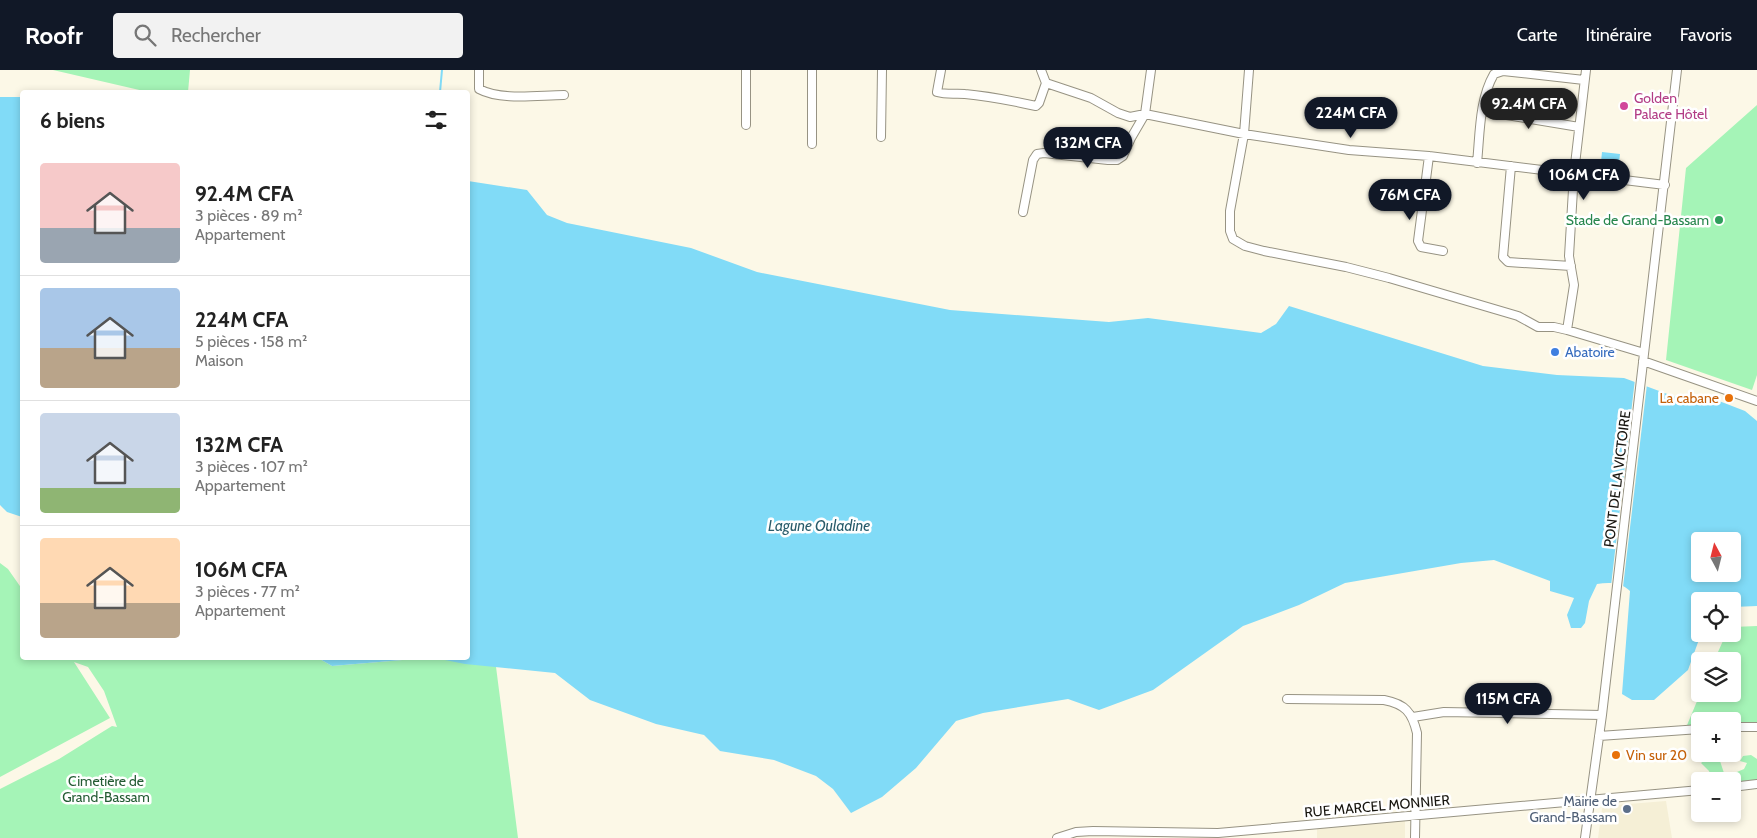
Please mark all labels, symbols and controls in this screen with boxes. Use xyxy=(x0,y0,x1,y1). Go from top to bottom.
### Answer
search box xyxy=(113,13,463,58)
text: Roofr xyxy=(25,21,83,50)
icon: search xyxy=(131,21,159,49)
text: Rechercher xyxy=(171,24,261,47)
text: Carte xyxy=(1517,24,1557,46)
text: Itinéraire xyxy=(1585,24,1652,46)
text: Favoris xyxy=(1680,24,1732,46)
pin: 92.4M CFA xyxy=(1472,88,1586,130)
place label: Golden Palace Hôtel xyxy=(1634,89,1708,123)
text: 92.4M CFA xyxy=(1491,94,1567,113)
pin: 224M CFA xyxy=(1299,97,1403,139)
marker: Golden Palace Hôtel xyxy=(1618,100,1630,112)
text: 224M CFA xyxy=(1315,103,1387,122)
icon: filters xyxy=(422,106,450,134)
text: 6 biens xyxy=(40,108,105,133)
pin: 132M CFA xyxy=(1036,126,1140,169)
text: 132M CFA xyxy=(1054,133,1122,152)
pin: 106M CFA xyxy=(1532,158,1636,201)
text: 106M CFA xyxy=(1549,165,1619,184)
pin: 76M CFA xyxy=(1364,178,1456,221)
text: 92.4M CFA xyxy=(195,181,294,206)
icon: home xyxy=(80,183,140,243)
text: 76M CFA xyxy=(1379,185,1441,204)
text: 3 pièces · 89 m² xyxy=(195,206,302,225)
place label: Stade de Grand-Bassam xyxy=(1566,211,1709,229)
marker: Stade de Grand-Bassam xyxy=(1713,214,1725,226)
text: Appartement xyxy=(195,225,285,244)
text: 224M CFA xyxy=(195,307,288,332)
icon: home xyxy=(80,308,140,368)
text: 5 pièces · 158 m² xyxy=(195,332,307,351)
place label: Abatoire xyxy=(1565,343,1615,361)
marker: Abatoire xyxy=(1549,346,1561,358)
text: Maison xyxy=(195,351,243,370)
place label: La cabane xyxy=(1660,389,1719,407)
marker: La cabane xyxy=(1723,392,1735,404)
street label: PONT DE LA VICTOIRE xyxy=(1600,409,1634,548)
text: 132M CFA xyxy=(195,432,283,457)
icon: home xyxy=(80,433,140,493)
text: 3 pièces · 107 m² xyxy=(195,457,308,476)
text: Appartement xyxy=(195,476,285,495)
water label: Lagune Ouladine xyxy=(768,517,870,535)
north arrow xyxy=(1691,532,1741,582)
map controls xyxy=(1691,532,1741,822)
text: 106M CFA xyxy=(195,557,287,582)
icon: home xyxy=(80,558,140,618)
text: 3 pièces · 77 m² xyxy=(195,582,300,601)
button: locate xyxy=(1691,592,1741,642)
text: Appartement xyxy=(195,601,285,620)
button: layers xyxy=(1691,652,1741,702)
pin: 115M CFA xyxy=(1456,682,1560,725)
text: 115M CFA xyxy=(1476,689,1540,708)
button: + xyxy=(1691,712,1741,762)
place label: Vin sur 20 xyxy=(1626,746,1687,764)
marker: Vin sur 20 xyxy=(1610,749,1622,761)
park label: Cimetière de Grand-Bassam xyxy=(62,772,150,806)
button: − xyxy=(1691,772,1741,822)
street label: RUE MARCEL MONNIER xyxy=(1303,791,1451,821)
place label: Mairie de Grand-Bassam xyxy=(1529,792,1617,826)
marker: Mairie de Grand-Bassam xyxy=(1621,803,1633,815)

